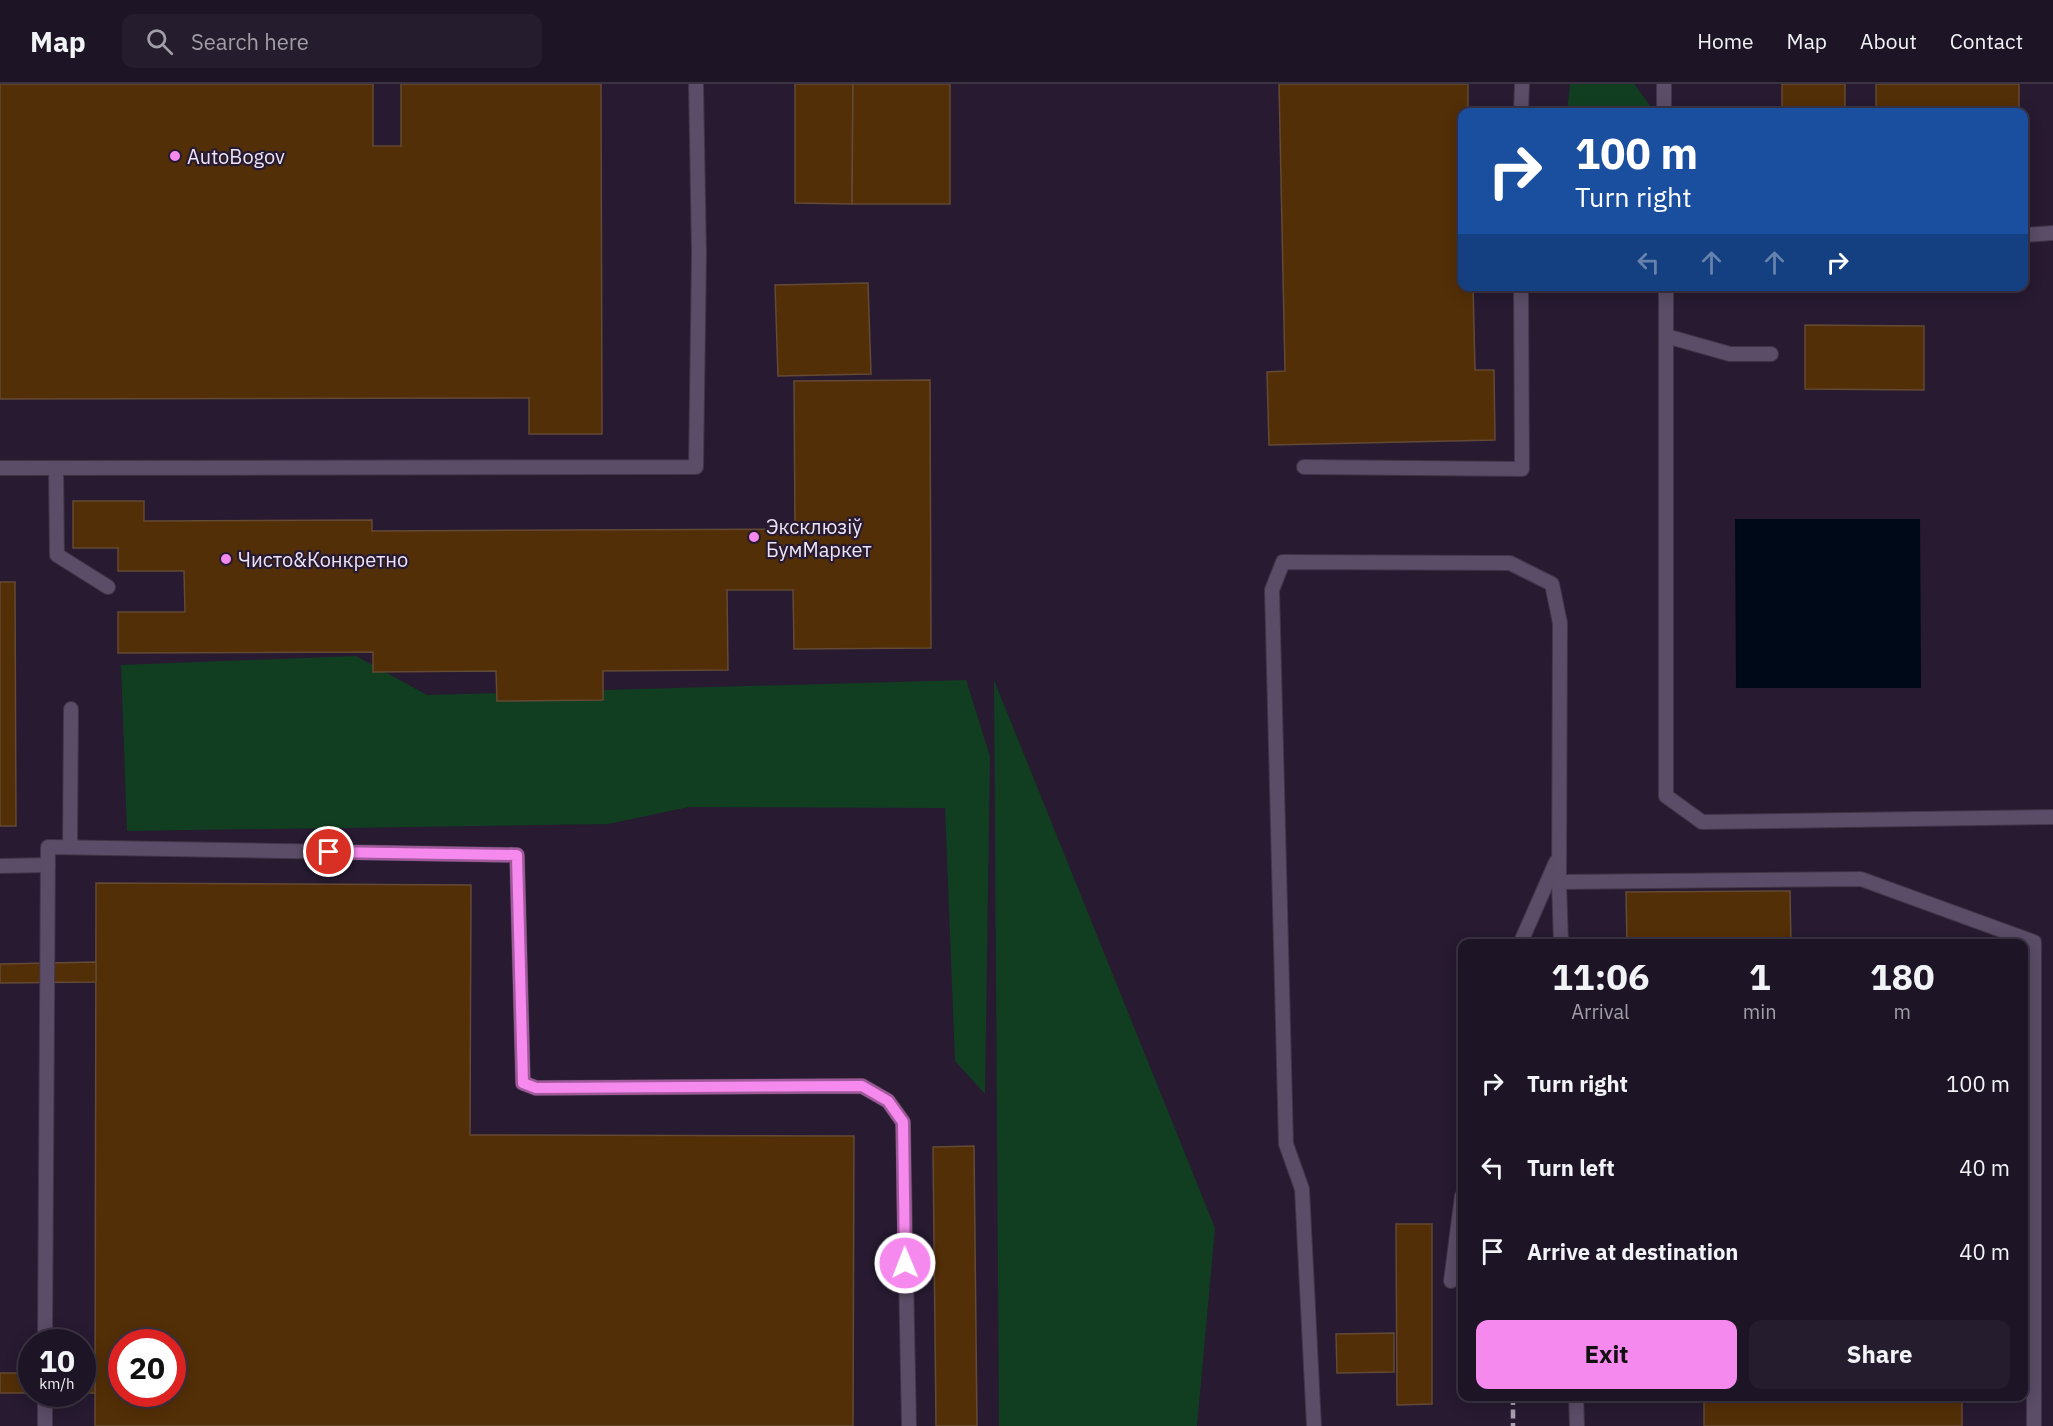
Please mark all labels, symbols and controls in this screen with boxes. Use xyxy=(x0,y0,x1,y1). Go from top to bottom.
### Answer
search box xyxy=(122,14,542,68)
text: Map xyxy=(30,23,86,60)
icon: search xyxy=(143,25,176,58)
text: Search here xyxy=(191,27,309,56)
text: Home xyxy=(1697,27,1754,55)
text: Map xyxy=(1787,27,1827,55)
text: About xyxy=(1860,27,1917,55)
text: Contact xyxy=(1950,27,2023,55)
text: 100 m xyxy=(1575,126,1698,181)
icon: right xyxy=(1476,132,1554,210)
place label: AutoBogov xyxy=(187,143,285,170)
marker: AutoBogov xyxy=(168,149,182,163)
text: Turn right xyxy=(1575,179,1692,214)
icon: left xyxy=(1632,246,1665,279)
icon: ahead xyxy=(1695,246,1728,279)
icon: ahead xyxy=(1758,246,1791,279)
icon: right xyxy=(1821,246,1854,279)
place label: Эксклюзіў БумМаркет xyxy=(766,513,872,563)
marker: Эксклюзіў БумМаркет xyxy=(747,530,761,544)
place label: Чисто&Конкретно xyxy=(238,546,408,573)
marker: Чисто&Конкретно xyxy=(219,552,233,566)
pin xyxy=(303,826,354,877)
icon: arrive xyxy=(312,835,345,868)
text: 11:06 xyxy=(1551,953,1650,1000)
text: 1 xyxy=(1749,953,1771,1000)
text: 180 xyxy=(1870,953,1935,1000)
text: Arrival xyxy=(1571,998,1630,1025)
text: min xyxy=(1743,998,1777,1025)
text: m xyxy=(1894,998,1911,1025)
icon: right xyxy=(1476,1067,1509,1100)
text: Turn right xyxy=(1527,1069,1628,1098)
text: 100 m xyxy=(1946,1069,2010,1098)
icon: left xyxy=(1476,1151,1509,1184)
text: Turn left xyxy=(1527,1153,1615,1182)
text: 40 m xyxy=(1959,1153,2010,1182)
position arrow xyxy=(873,1231,937,1295)
icon: arrive xyxy=(1476,1235,1509,1268)
text: Arrive at destination xyxy=(1527,1237,1738,1266)
text: 40 m xyxy=(1959,1237,2010,1266)
button: Exit xyxy=(1476,1320,1737,1389)
button: Share xyxy=(1749,1320,2010,1389)
speed limit sign: 20 xyxy=(108,1329,186,1407)
text: 10 xyxy=(39,1341,75,1380)
text: km/h xyxy=(39,1374,75,1393)

